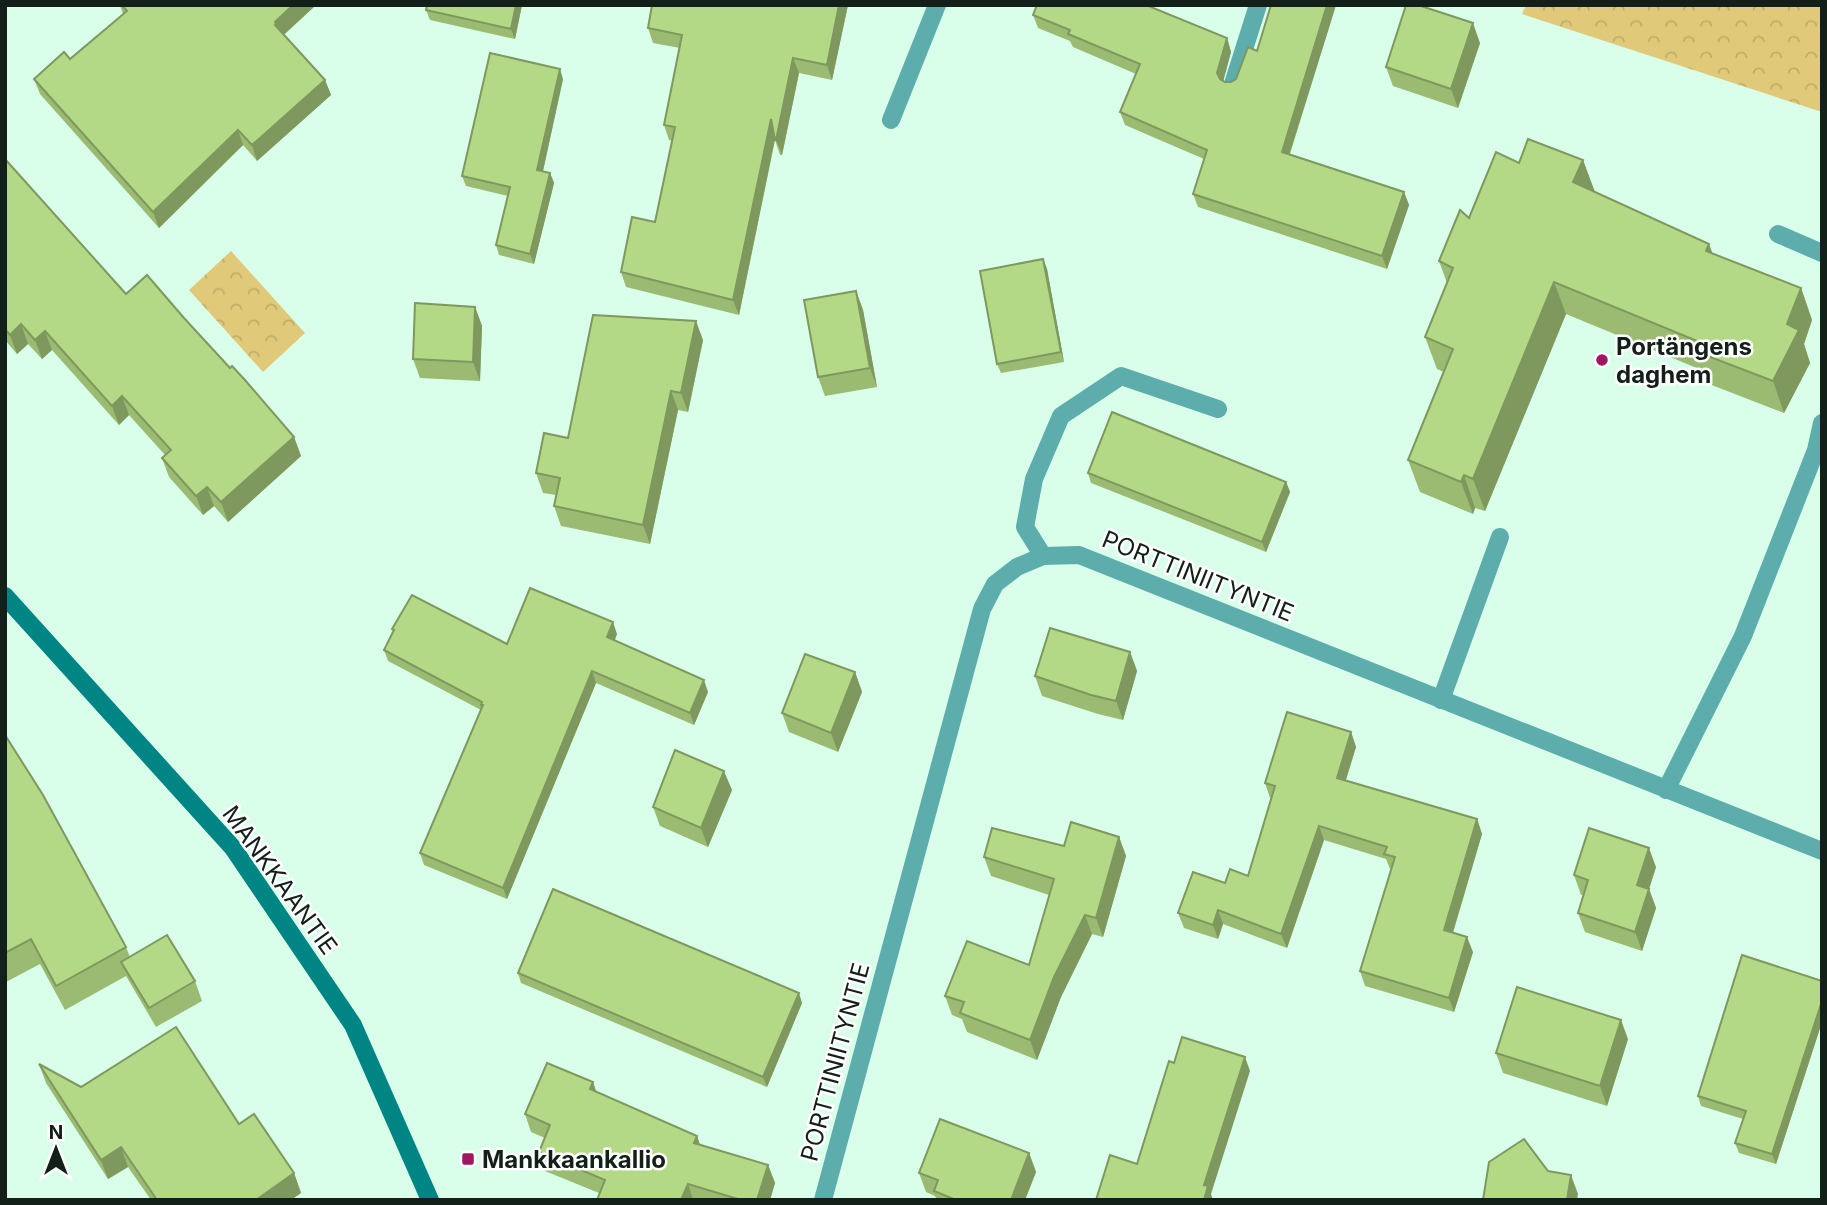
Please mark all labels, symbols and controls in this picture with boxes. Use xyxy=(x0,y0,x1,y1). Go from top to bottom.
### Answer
place label: Portängens daghem xyxy=(1616,332,1752,389)
marker: Portängens daghem xyxy=(1594,352,1610,368)
street label: PORTTINIITYNTIE xyxy=(1098,524,1298,628)
street label: MANKKAANTIE xyxy=(216,800,344,960)
street label: PORTTINIITYNTIE xyxy=(795,960,875,1164)
north arrow xyxy=(21,1114,91,1184)
text: N xyxy=(49,1121,63,1144)
place label: Mankkaankallio xyxy=(482,1145,666,1174)
marker: Mankkaankallio xyxy=(460,1151,476,1167)

